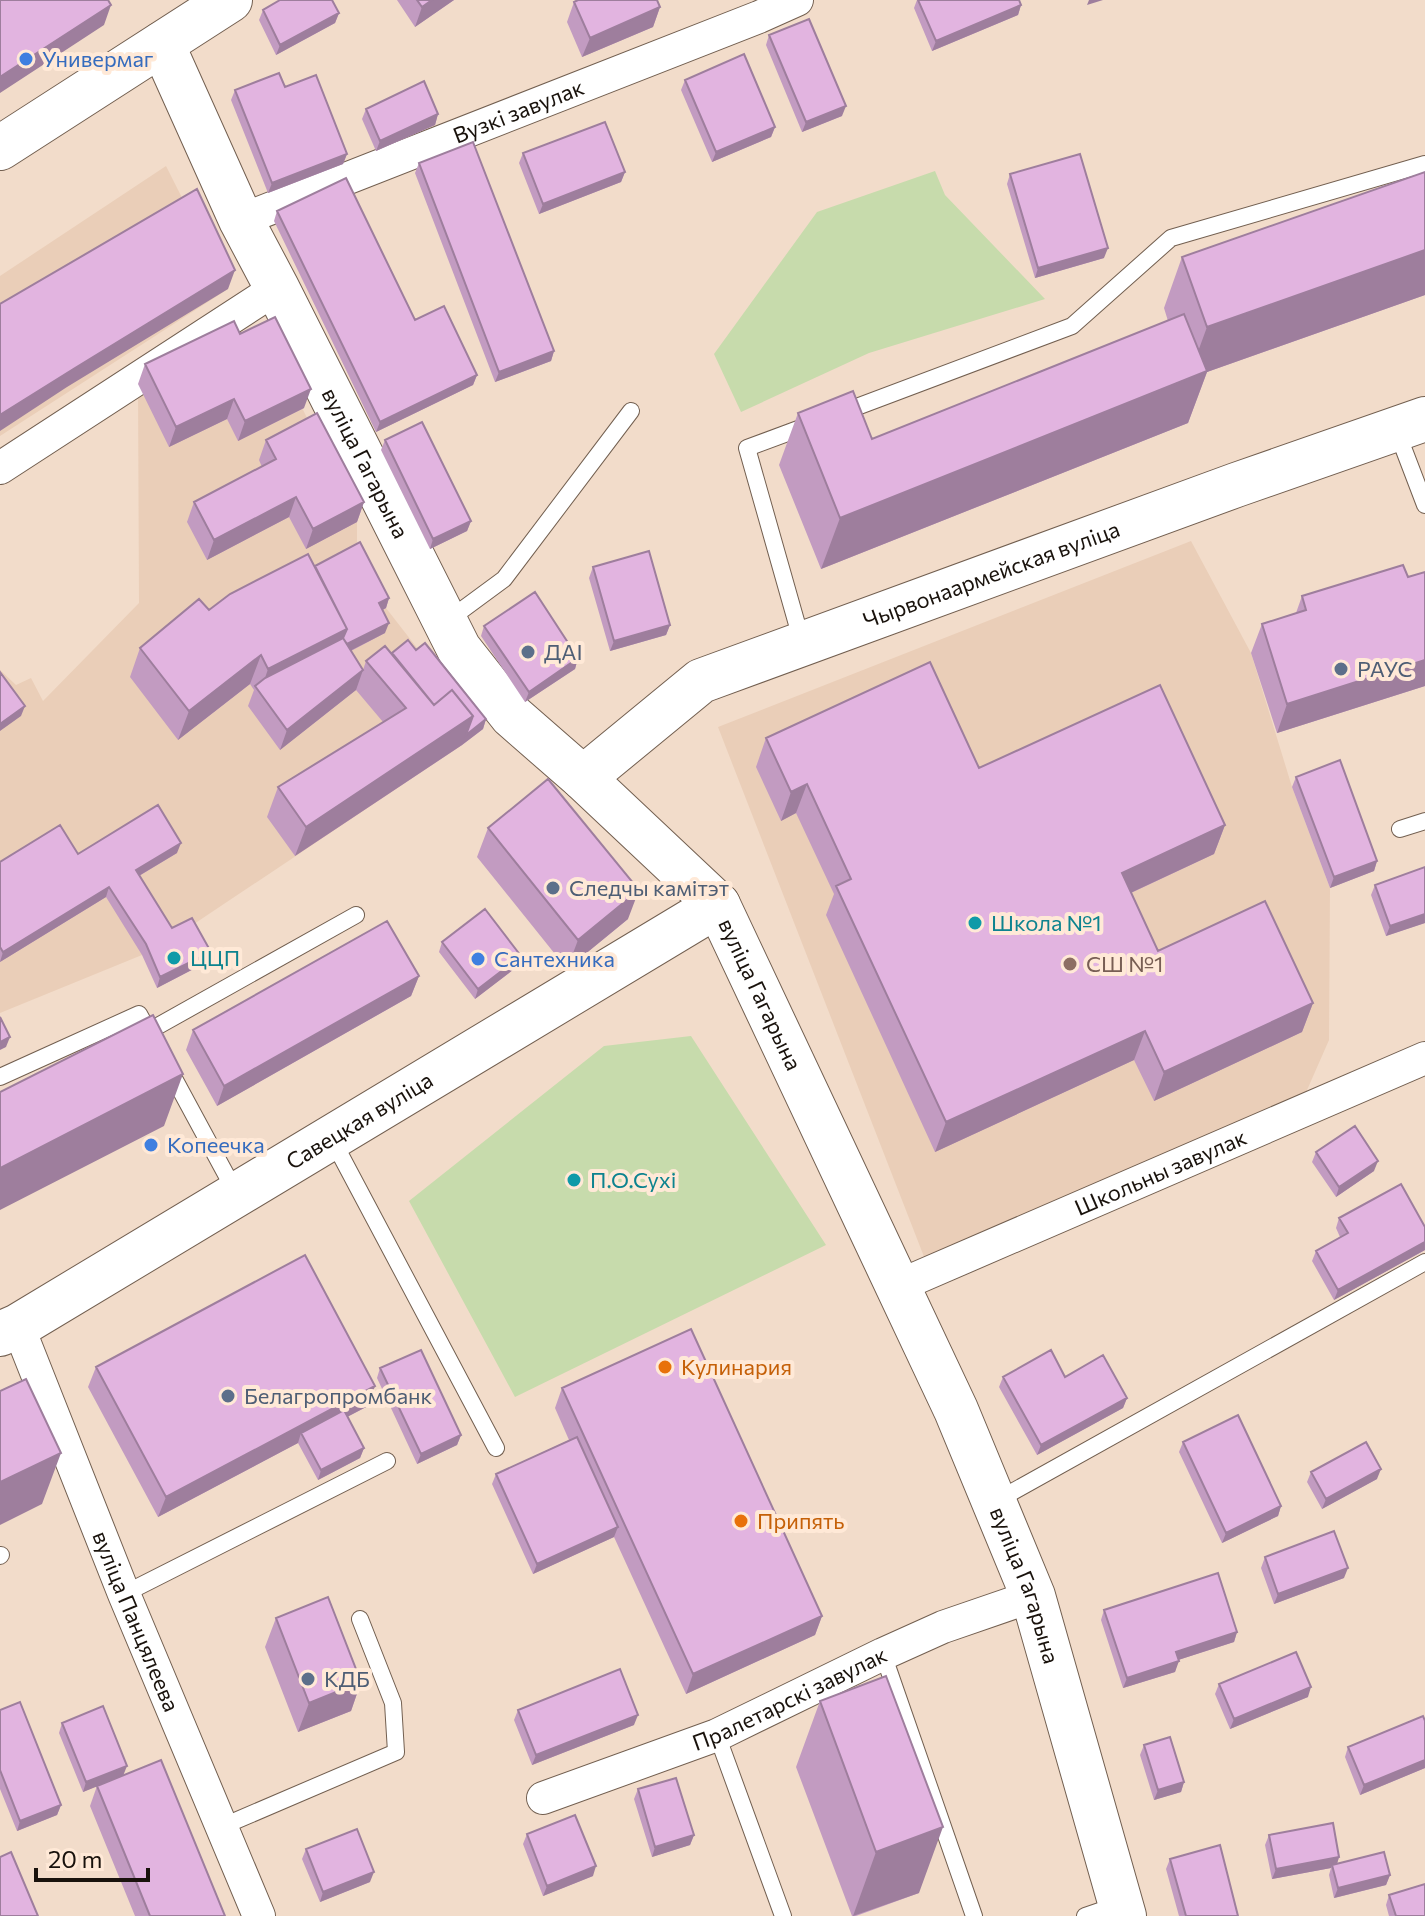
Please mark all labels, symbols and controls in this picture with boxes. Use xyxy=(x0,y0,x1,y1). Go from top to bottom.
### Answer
place label: Универмаг xyxy=(42,45,154,72)
marker: Универмаг xyxy=(17,50,35,68)
street label: Вузкі завулак xyxy=(449,73,588,149)
street label: вуліца Гагарына xyxy=(317,383,415,543)
street label: Чырвонаармейская вуліца xyxy=(859,515,1123,633)
place label: ДАІ xyxy=(544,638,583,665)
marker: ДАІ xyxy=(519,643,537,661)
place label: РАУС xyxy=(1357,655,1413,682)
marker: РАУС xyxy=(1332,660,1350,678)
place label: Следчы камітэт xyxy=(569,874,729,901)
marker: Следчы камітэт xyxy=(544,879,562,897)
place label: Школа №1 xyxy=(991,909,1102,936)
street label: вуліца Гагарына xyxy=(713,914,808,1075)
marker: Школа №1 xyxy=(966,914,984,932)
place label: ЦЦП xyxy=(190,944,240,971)
place label: Сантехника xyxy=(494,945,615,972)
marker: ЦЦП xyxy=(165,949,183,967)
marker: Сантехника xyxy=(469,950,487,968)
place label: СШ №1 xyxy=(1086,950,1163,977)
marker: СШ №1 xyxy=(1061,955,1079,973)
street label: Савецкая вуліца xyxy=(281,1066,437,1175)
street label: Школьны завулак xyxy=(1070,1123,1250,1221)
place label: Копеечка xyxy=(167,1131,265,1158)
marker: Копеечка xyxy=(142,1136,160,1154)
place label: П.О.Сухі xyxy=(590,1166,676,1193)
marker: П.О.Сухі xyxy=(565,1171,583,1189)
place label: Кулинария xyxy=(681,1353,792,1380)
marker: Кулинария xyxy=(656,1358,674,1376)
place label: Белагропромбанк xyxy=(244,1382,433,1409)
marker: Белагропромбанк xyxy=(219,1387,237,1405)
street label: вуліца Гагарына xyxy=(985,1503,1066,1667)
place label: Припять xyxy=(757,1507,845,1534)
marker: Припять xyxy=(732,1512,750,1530)
street label: вуліца Панцялеева xyxy=(87,1527,186,1715)
street label: Пралетарскі завулак xyxy=(688,1640,891,1756)
place label: КДБ xyxy=(324,1665,370,1692)
marker: КДБ xyxy=(299,1670,317,1688)
scale bar xyxy=(36,1832,148,1882)
text: 20 m xyxy=(48,1844,102,1873)

